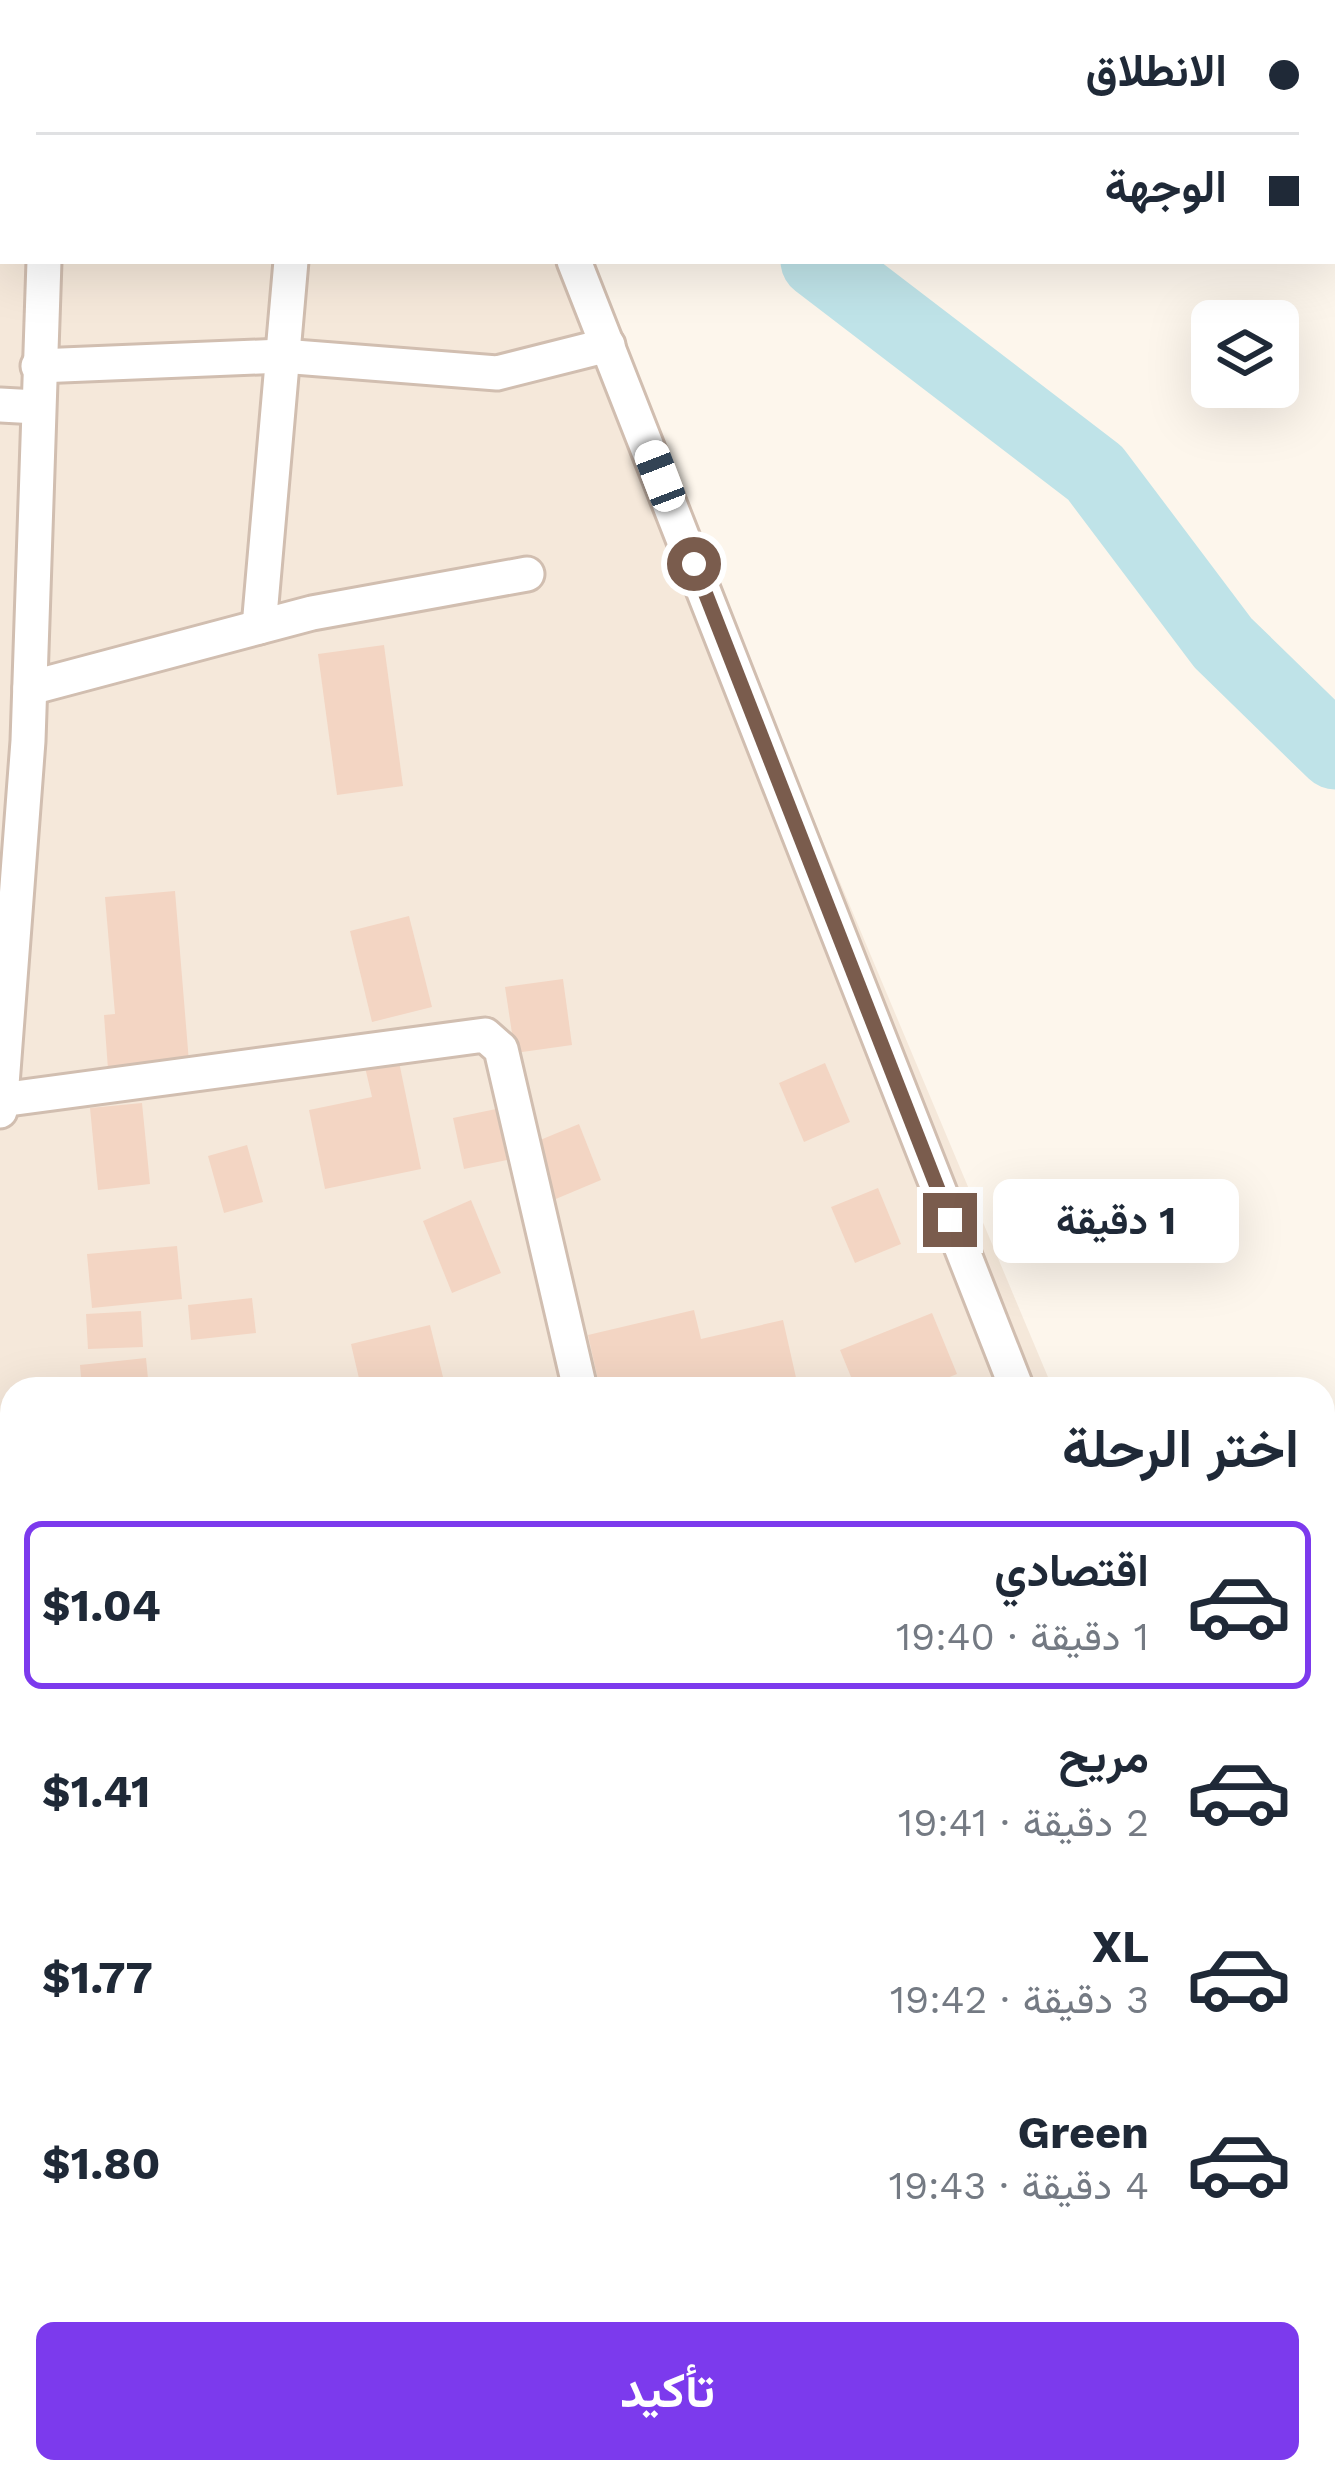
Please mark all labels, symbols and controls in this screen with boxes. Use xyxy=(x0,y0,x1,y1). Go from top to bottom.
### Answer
text: الانطلاق xyxy=(1086,44,1227,97)
text: الوجهة xyxy=(1105,160,1227,213)
map controls xyxy=(1191,300,1299,408)
button: layers xyxy=(1191,300,1299,408)
car xyxy=(630,436,690,516)
route start xyxy=(667,537,721,591)
callout: 1 دقيقة xyxy=(992,1178,1238,1262)
route end xyxy=(923,1193,977,1247)
text: 1 دقيقة xyxy=(1056,1198,1176,1243)
text: اختر الرحلة xyxy=(1062,1417,1299,1480)
text: اقتصادي xyxy=(994,1544,1149,1597)
icon: car xyxy=(1185,1551,1293,1659)
text: $1.04 xyxy=(42,1579,161,1632)
text: 1 دقيقة · 19:40 xyxy=(896,1614,1149,1659)
text: مريح xyxy=(1058,1730,1149,1783)
icon: car xyxy=(1185,1737,1293,1845)
text: $1.41 xyxy=(42,1765,150,1818)
text: 2 دقيقة · 19:41 xyxy=(898,1800,1149,1845)
text: XL xyxy=(1092,1920,1149,1973)
icon: car xyxy=(1185,1923,1293,2031)
text: $1.77 xyxy=(42,1951,153,2004)
text: 3 دقيقة · 19:42 xyxy=(890,1977,1149,2022)
text: Green xyxy=(1017,2106,1149,2159)
icon: car xyxy=(1185,2109,1293,2217)
text: $1.80 xyxy=(42,2137,161,2190)
text: 4 دقيقة · 19:43 xyxy=(889,2163,1149,2208)
button: تأكيد xyxy=(36,2322,1299,2460)

